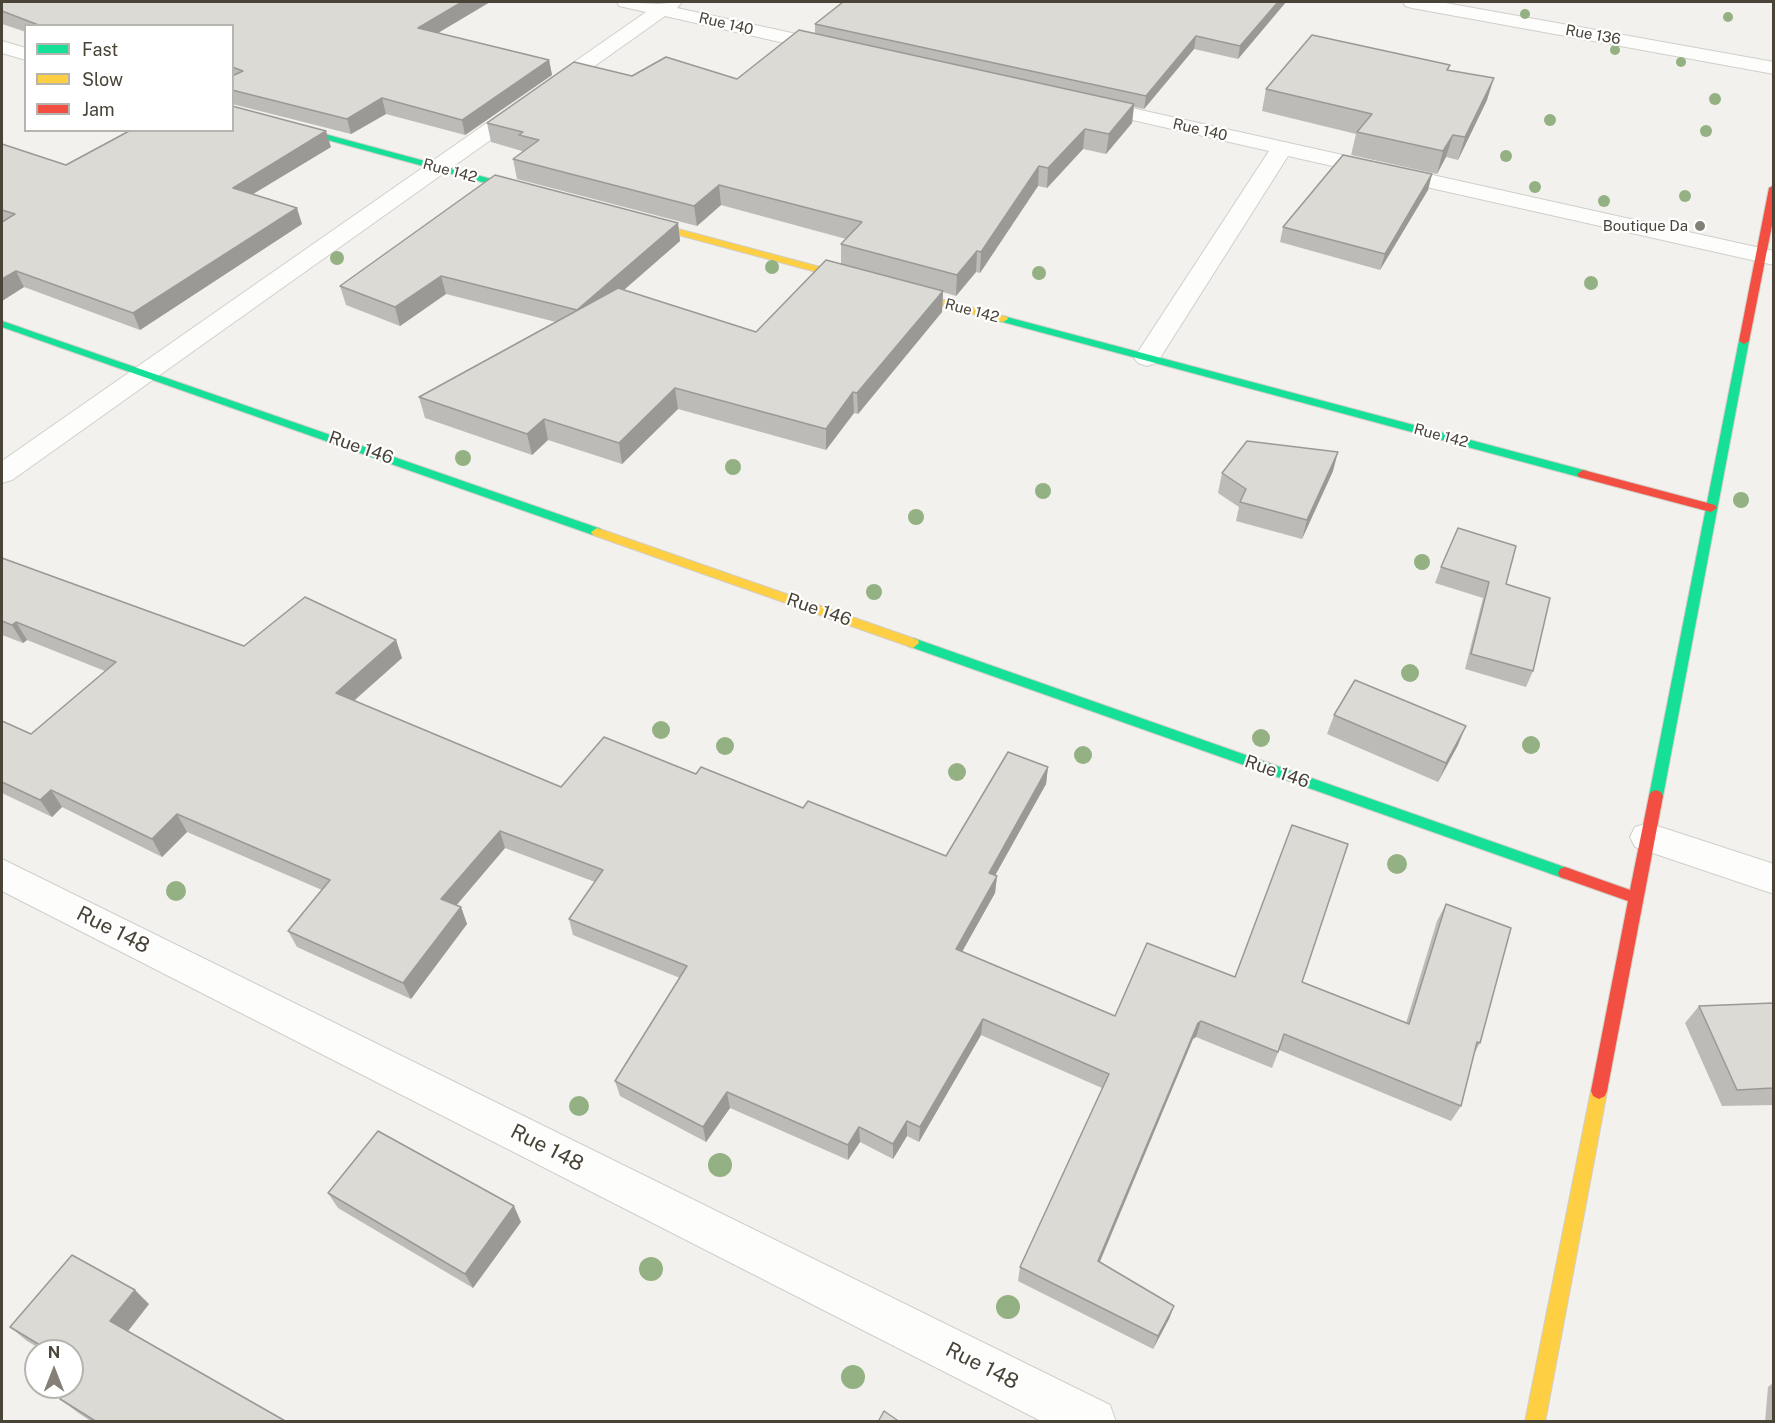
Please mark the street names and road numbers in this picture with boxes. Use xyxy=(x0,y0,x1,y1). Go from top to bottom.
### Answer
street label: Rue 140 xyxy=(697,9,755,39)
street label: Rue 136 xyxy=(1564,21,1622,49)
street label: Rue 140 xyxy=(1171,115,1229,145)
street label: Rue 142 xyxy=(421,155,479,187)
street label: Rue 142 xyxy=(943,295,1001,327)
street label: Rue 142 xyxy=(1412,420,1470,452)
street label: Rue 146 xyxy=(326,427,396,469)
street label: Rue 146 xyxy=(784,589,854,631)
street label: Rue 146 xyxy=(1242,751,1312,793)
street label: Rue 148 xyxy=(72,901,154,959)
street label: Rue 148 xyxy=(506,1119,588,1177)
street label: Rue 148 xyxy=(941,1337,1023,1395)

